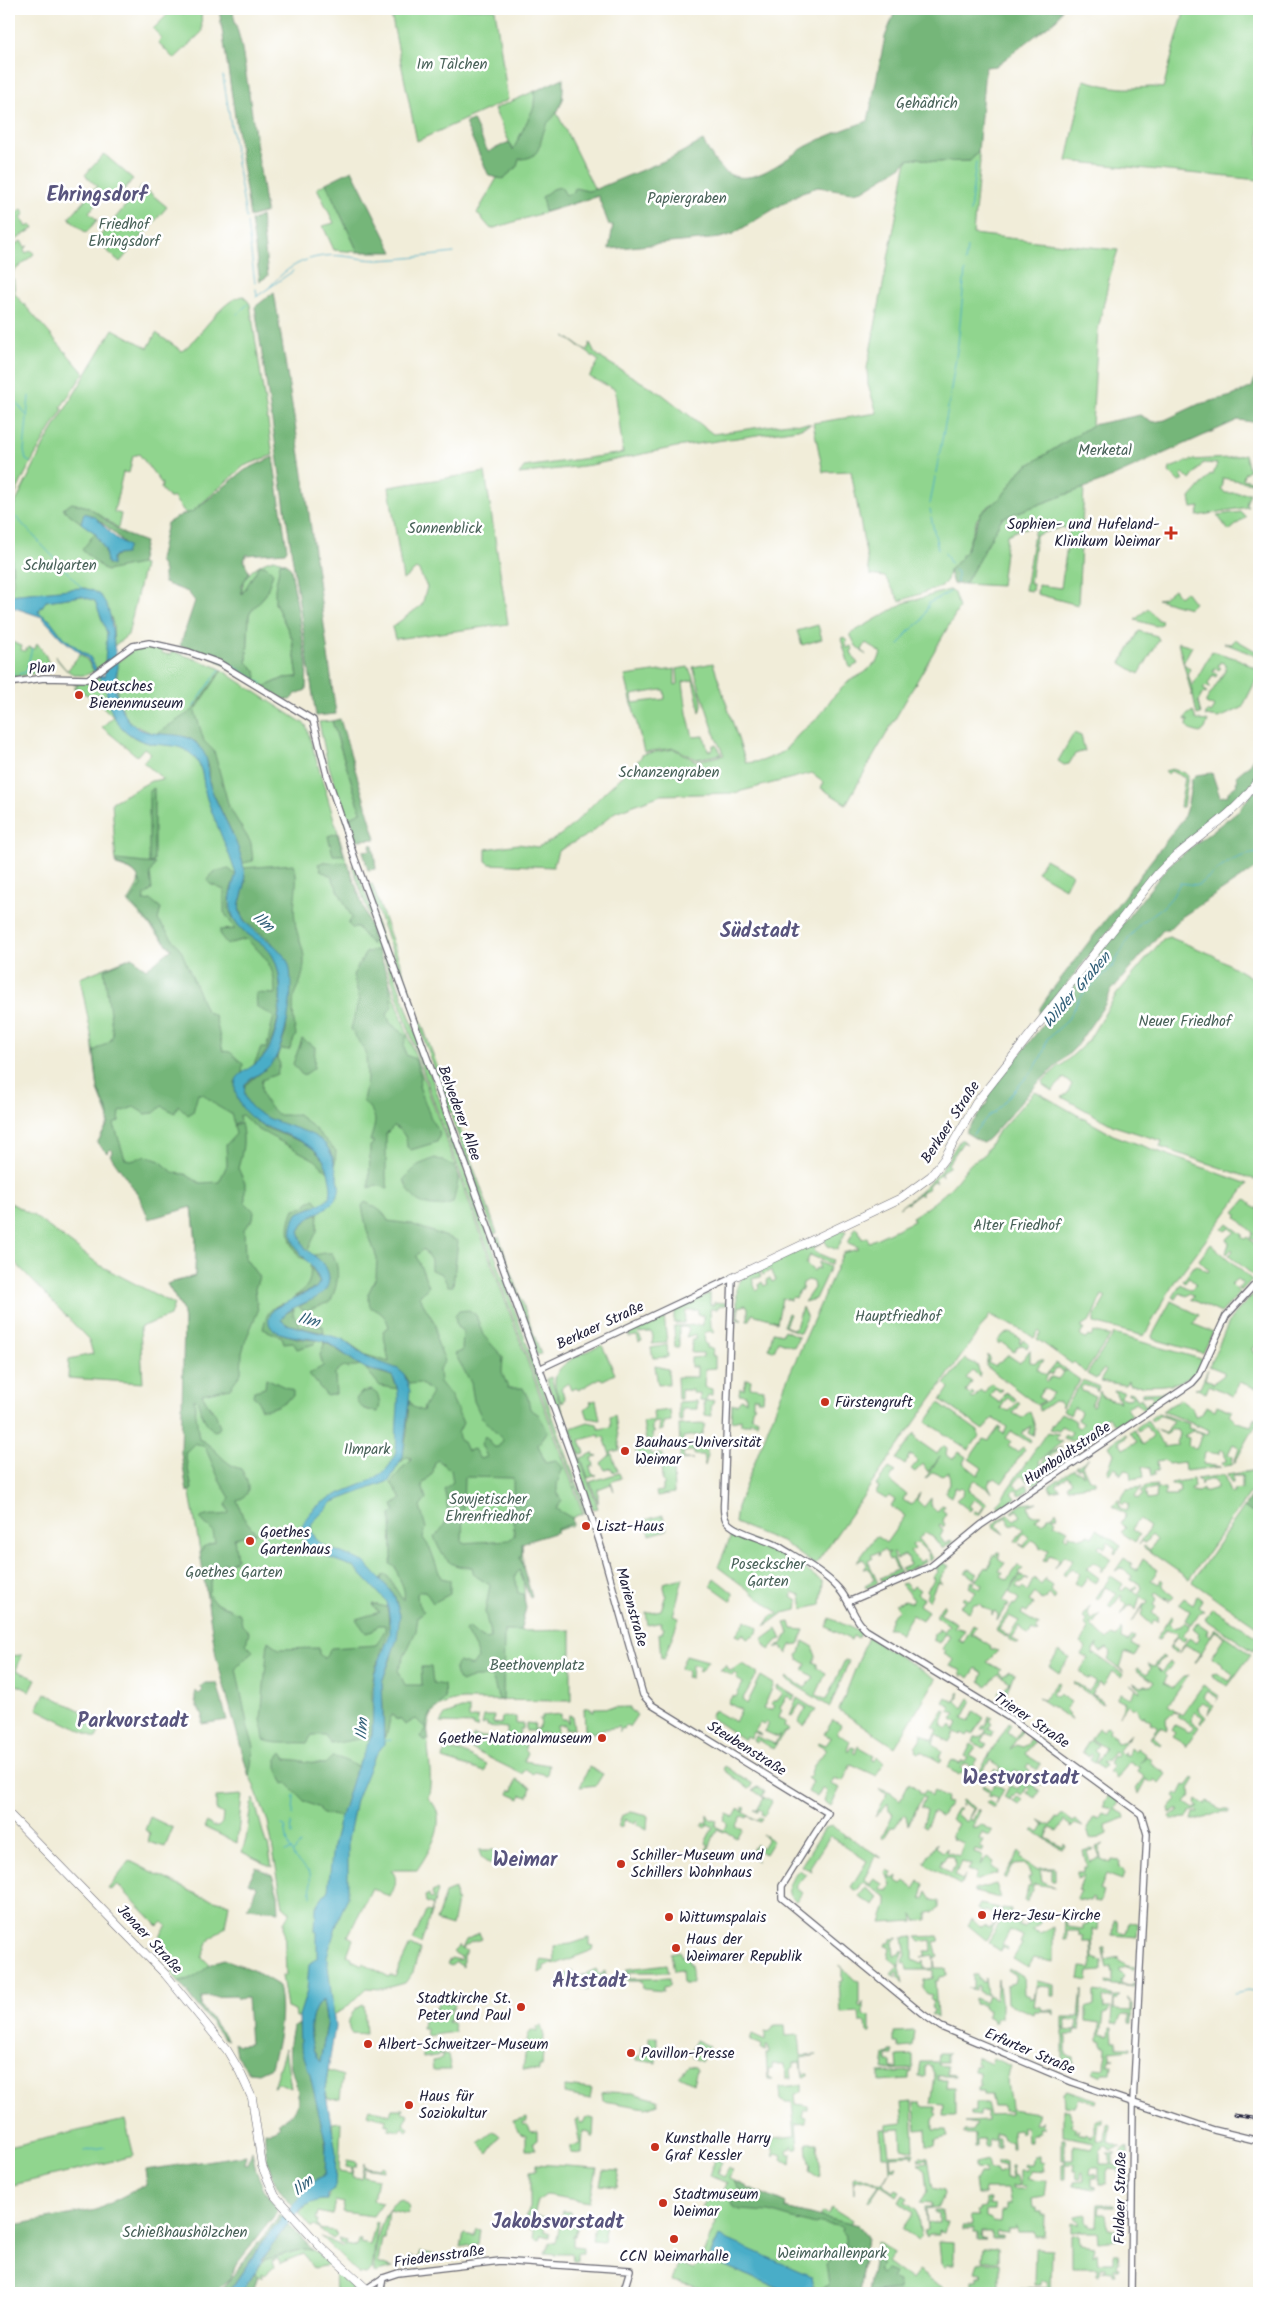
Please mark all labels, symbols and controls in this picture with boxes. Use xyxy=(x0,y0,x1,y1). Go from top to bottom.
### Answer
park label: Im Tälchen xyxy=(417,53,487,77)
park label: Gehädrich xyxy=(896,92,958,116)
district label: Ehringsdorf xyxy=(47,180,150,212)
park label: Papiergraben xyxy=(647,187,727,211)
park label: Friedhof Ehringsdorf xyxy=(88,213,161,254)
park label: Merketal xyxy=(1078,439,1132,463)
place label: Sophien- und Hufeland- Klinikum Weimar xyxy=(1007,513,1161,554)
park label: Sonnenblick xyxy=(408,517,483,541)
marker: Sophien- und Hufeland- Klinikum Weimar xyxy=(1164,526,1178,540)
park label: Schulgarten xyxy=(23,554,97,578)
street label: Plan xyxy=(28,656,57,682)
place label: Deutsches Bienenmuseum xyxy=(89,675,183,716)
marker: Deutsches Bienenmuseum xyxy=(73,689,85,701)
park label: Schanzengraben xyxy=(619,761,719,785)
water label: Ilm xyxy=(247,906,280,939)
district label: Südstadt xyxy=(720,916,801,948)
water label: Wilder Graben xyxy=(1037,945,1118,1034)
park label: Neuer Friedhof xyxy=(1139,1010,1233,1034)
street label: Belvederer Allee xyxy=(431,1062,488,1165)
street label: Berkaer Straße xyxy=(915,1076,987,1169)
park label: Alter Friedhof xyxy=(973,1214,1062,1238)
street label: Berkaer Straße xyxy=(553,1295,648,1357)
park label: Hauptfriedhof xyxy=(855,1305,942,1329)
water label: Ilm xyxy=(295,1306,323,1335)
place label: Fürstengruft xyxy=(835,1391,913,1415)
marker: Fürstengruft xyxy=(819,1396,831,1408)
street label: Humboldtstraße xyxy=(1019,1416,1116,1492)
place label: Bauhaus-Universität Weimar xyxy=(635,1431,762,1472)
park label: Ilmpark xyxy=(344,1438,391,1462)
marker: Bauhaus-Universität Weimar xyxy=(619,1445,631,1457)
park label: Sowjetischer Ehrenfriedhof xyxy=(445,1488,532,1529)
place label: Liszt-Haus xyxy=(596,1515,665,1539)
marker: Liszt-Haus xyxy=(580,1520,592,1532)
place label: Goethes Gartenhaus xyxy=(260,1521,331,1562)
marker: Goethes Gartenhaus xyxy=(244,1535,256,1547)
park label: Poseckscher Garten xyxy=(731,1553,806,1594)
park label: Goethes Garten xyxy=(185,1561,283,1585)
street label: Marienstraße xyxy=(608,1565,654,1650)
park label: Beethovenplatz xyxy=(489,1654,585,1678)
street label: Trierer Straße xyxy=(989,1686,1075,1755)
district label: Parkvorstadt xyxy=(77,1706,190,1738)
street label: Steubenstraße xyxy=(702,1715,791,1783)
water label: Ilm xyxy=(349,1716,376,1741)
place label: Goethe-Nationalmuseum xyxy=(438,1727,592,1751)
marker: Goethe-Nationalmuseum xyxy=(596,1732,608,1744)
district label: Westvorstadt xyxy=(963,1763,1080,1795)
place label: Schiller-Museum und Schillers Wohnhaus xyxy=(631,1844,764,1885)
district label: Weimar xyxy=(493,1845,558,1877)
marker: Schiller-Museum und Schillers Wohnhaus xyxy=(615,1858,627,1870)
street label: Jenaer Straße xyxy=(111,1899,188,1980)
place label: Herz-Jesu-Kirche xyxy=(992,1904,1101,1928)
place label: Wittumspalais xyxy=(679,1906,767,1930)
marker: Herz-Jesu-Kirche xyxy=(976,1909,988,1921)
marker: Wittumspalais xyxy=(663,1911,675,1923)
place label: Haus der Weimarer Republik xyxy=(686,1928,803,1969)
marker: Haus der Weimarer Republik xyxy=(670,1942,682,1954)
district label: Altstadt xyxy=(552,1966,629,1998)
place label: Stadtkirche St. Peter und Paul xyxy=(417,1987,511,2028)
marker: Stadtkirche St. Peter und Paul xyxy=(515,2001,527,2013)
street label: Erfurter Straße xyxy=(981,2022,1079,2082)
place label: Albert-Schweitzer-Museum xyxy=(378,2033,549,2057)
marker: Albert-Schweitzer-Museum xyxy=(362,2038,374,2050)
place label: Pavillon-Presse xyxy=(641,2042,735,2066)
marker: Pavillon-Presse xyxy=(625,2047,637,2059)
place label: Haus für Soziokultur xyxy=(419,2085,488,2126)
marker: Haus für Soziokultur xyxy=(403,2099,415,2111)
place label: Kunsthalle Harry Graf Kessler xyxy=(665,2127,771,2168)
marker: Kunsthalle Harry Graf Kessler xyxy=(649,2141,661,2153)
street label: Fuldaer Straße xyxy=(1108,2151,1134,2244)
water label: Ilm xyxy=(287,2169,320,2203)
place label: Stadtmuseum Weimar xyxy=(673,2183,759,2224)
marker: Stadtmuseum Weimar xyxy=(657,2197,669,2209)
district label: Jakobsvorstadt xyxy=(492,2207,625,2239)
park label: Schießhaushölzchen xyxy=(122,2221,248,2245)
marker: CCN Weimarhalle xyxy=(668,2233,680,2245)
street label: Friedensstraße xyxy=(392,2239,486,2275)
park label: Weimarhallenpark xyxy=(777,2242,888,2266)
place label: CCN Weimarhalle xyxy=(619,2245,729,2269)

